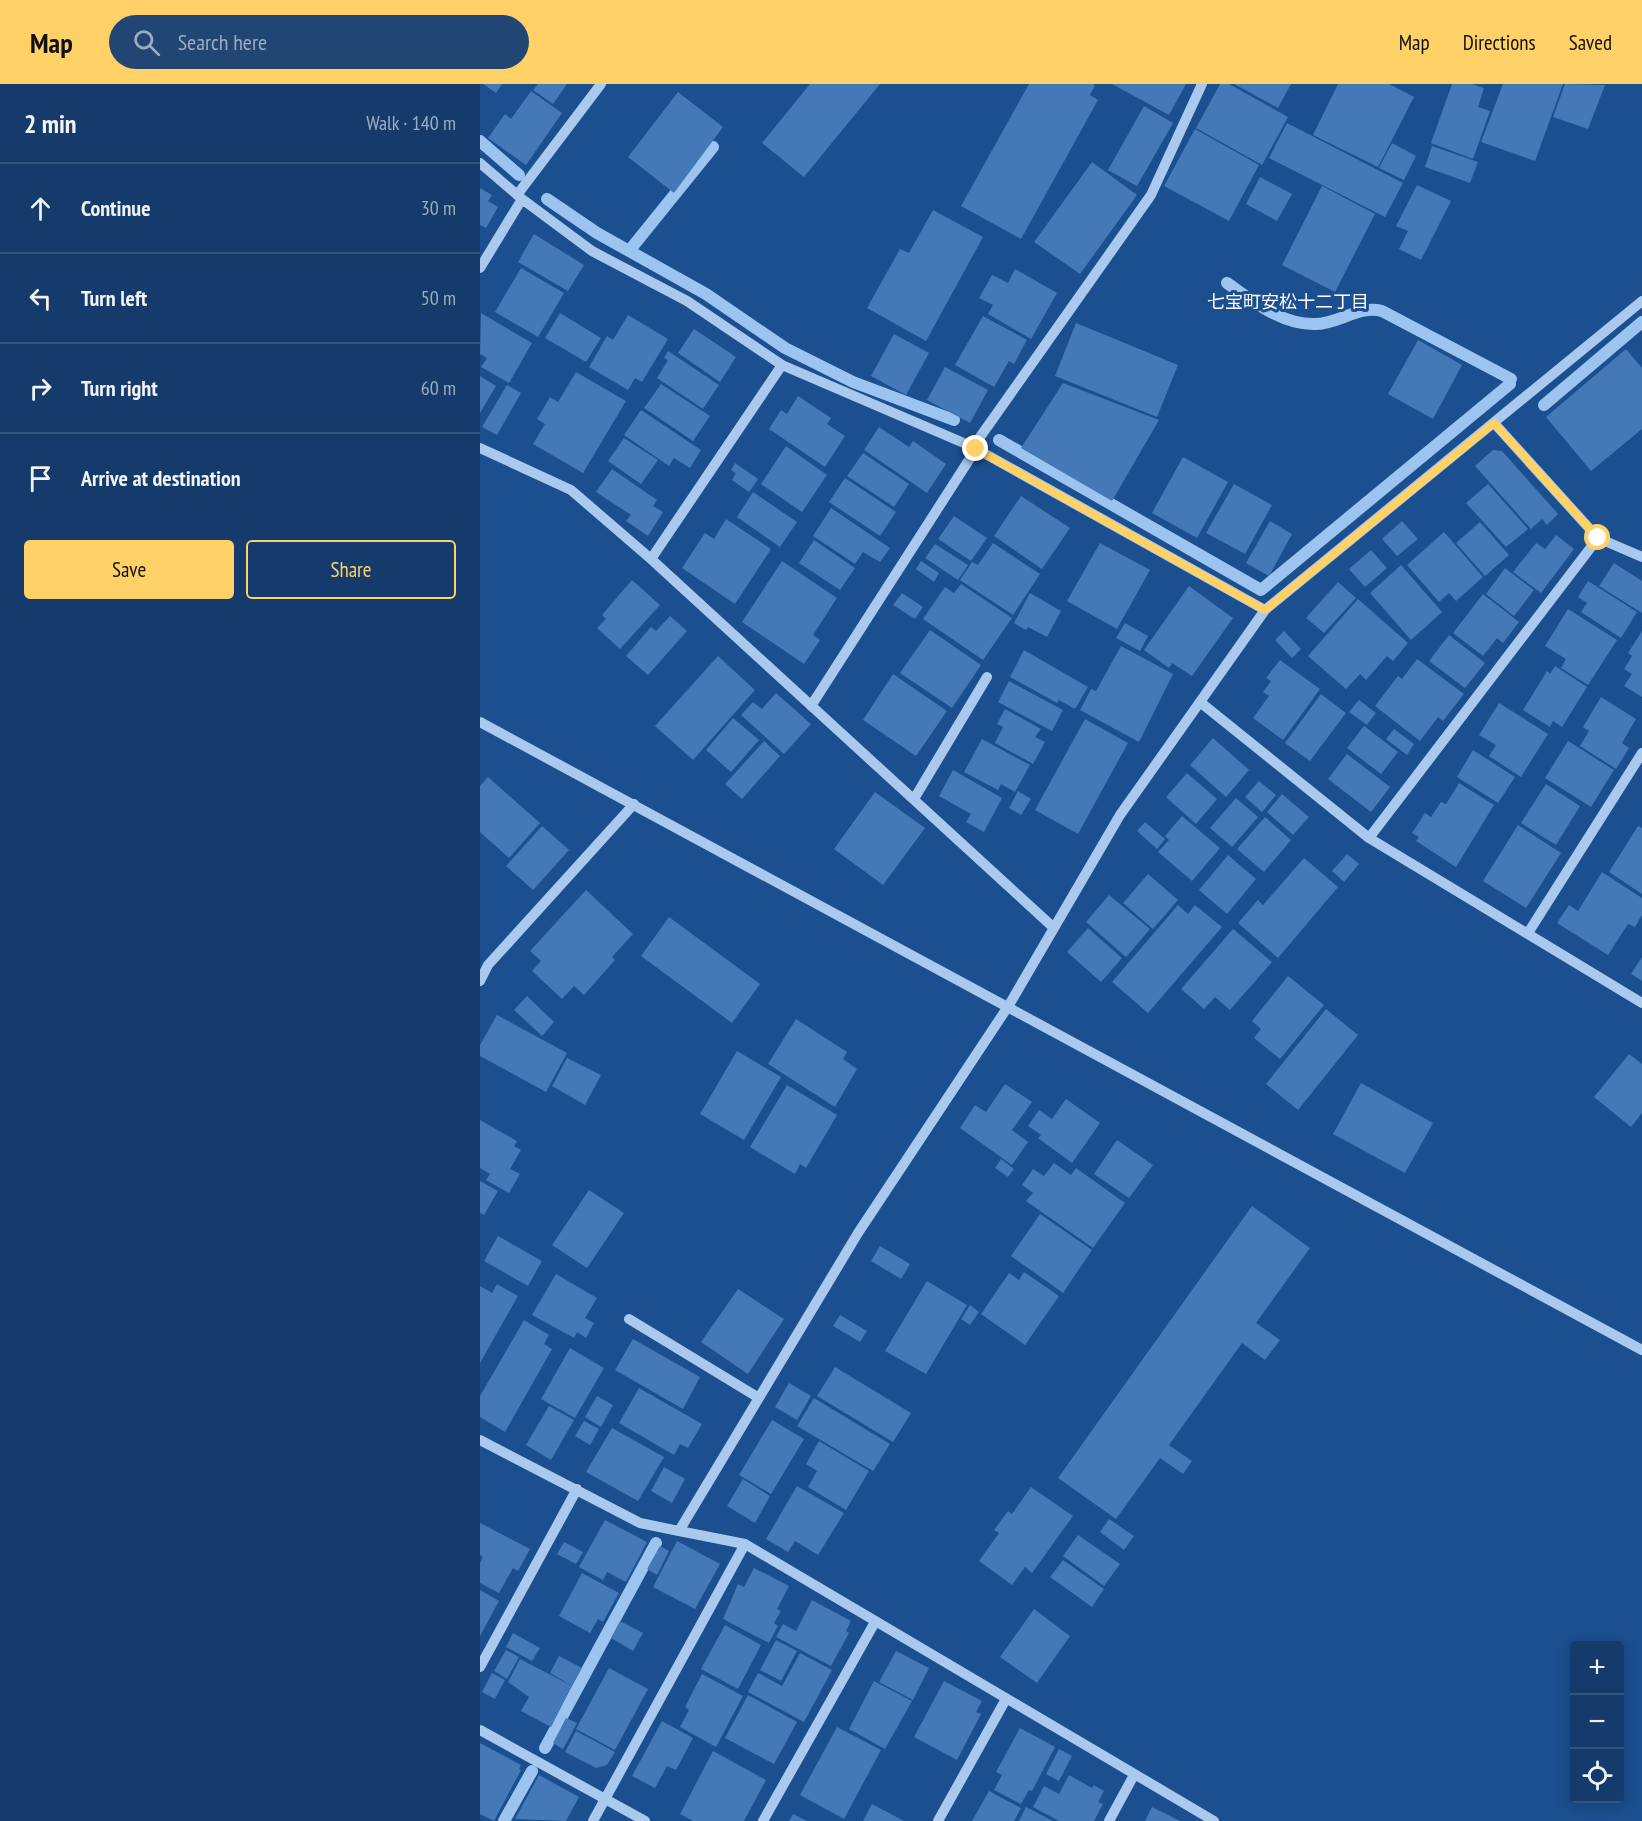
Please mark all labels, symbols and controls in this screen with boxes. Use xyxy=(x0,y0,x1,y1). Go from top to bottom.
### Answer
search box xyxy=(109,15,529,69)
text: Map xyxy=(30,24,73,61)
icon: search xyxy=(130,26,163,59)
text: Search here xyxy=(178,28,267,56)
text: Map xyxy=(1399,29,1430,56)
text: Directions xyxy=(1463,29,1536,56)
text: Saved xyxy=(1569,29,1612,56)
text: 2 min xyxy=(24,107,77,140)
text: Walk · 140 m xyxy=(366,110,456,136)
icon: ahead xyxy=(24,192,57,225)
text: Continue xyxy=(81,194,151,222)
text: 30 m xyxy=(421,195,456,221)
icon: left xyxy=(24,282,57,315)
text: Turn left xyxy=(81,284,147,312)
text: 50 m xyxy=(421,285,456,311)
district label: 七宝町安松十二丁目 xyxy=(1207,290,1369,313)
icon: right xyxy=(24,372,57,405)
text: Turn right xyxy=(81,374,158,402)
text: 60 m xyxy=(421,375,456,401)
route end xyxy=(962,435,988,461)
icon: arrive xyxy=(24,462,57,495)
text: Arrive at destination xyxy=(81,464,241,492)
route start xyxy=(1584,524,1610,550)
button: Save xyxy=(24,540,234,599)
button: Share xyxy=(246,540,456,599)
map controls xyxy=(1570,1641,1624,1803)
button: + xyxy=(1570,1641,1624,1695)
button: − xyxy=(1570,1695,1624,1749)
button: locate xyxy=(1570,1749,1624,1803)

